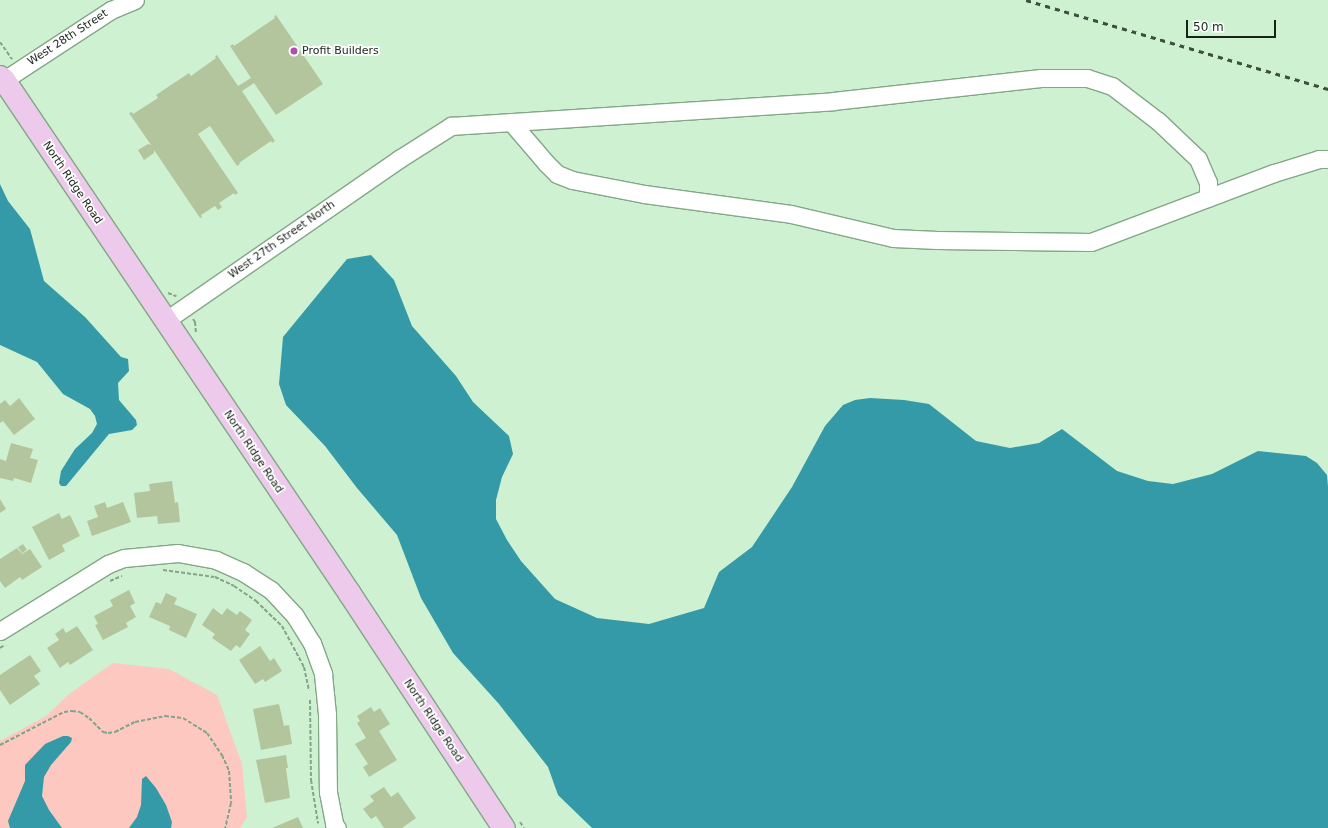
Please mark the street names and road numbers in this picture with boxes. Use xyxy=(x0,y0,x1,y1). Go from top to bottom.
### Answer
street label: West 28th Street xyxy=(26,7,110,69)
street label: North Ridge Road xyxy=(39,139,105,227)
street label: West 27th Street North xyxy=(226,198,338,282)
street label: North Ridge Road xyxy=(220,408,286,496)
street label: North Ridge Road xyxy=(400,677,466,765)

